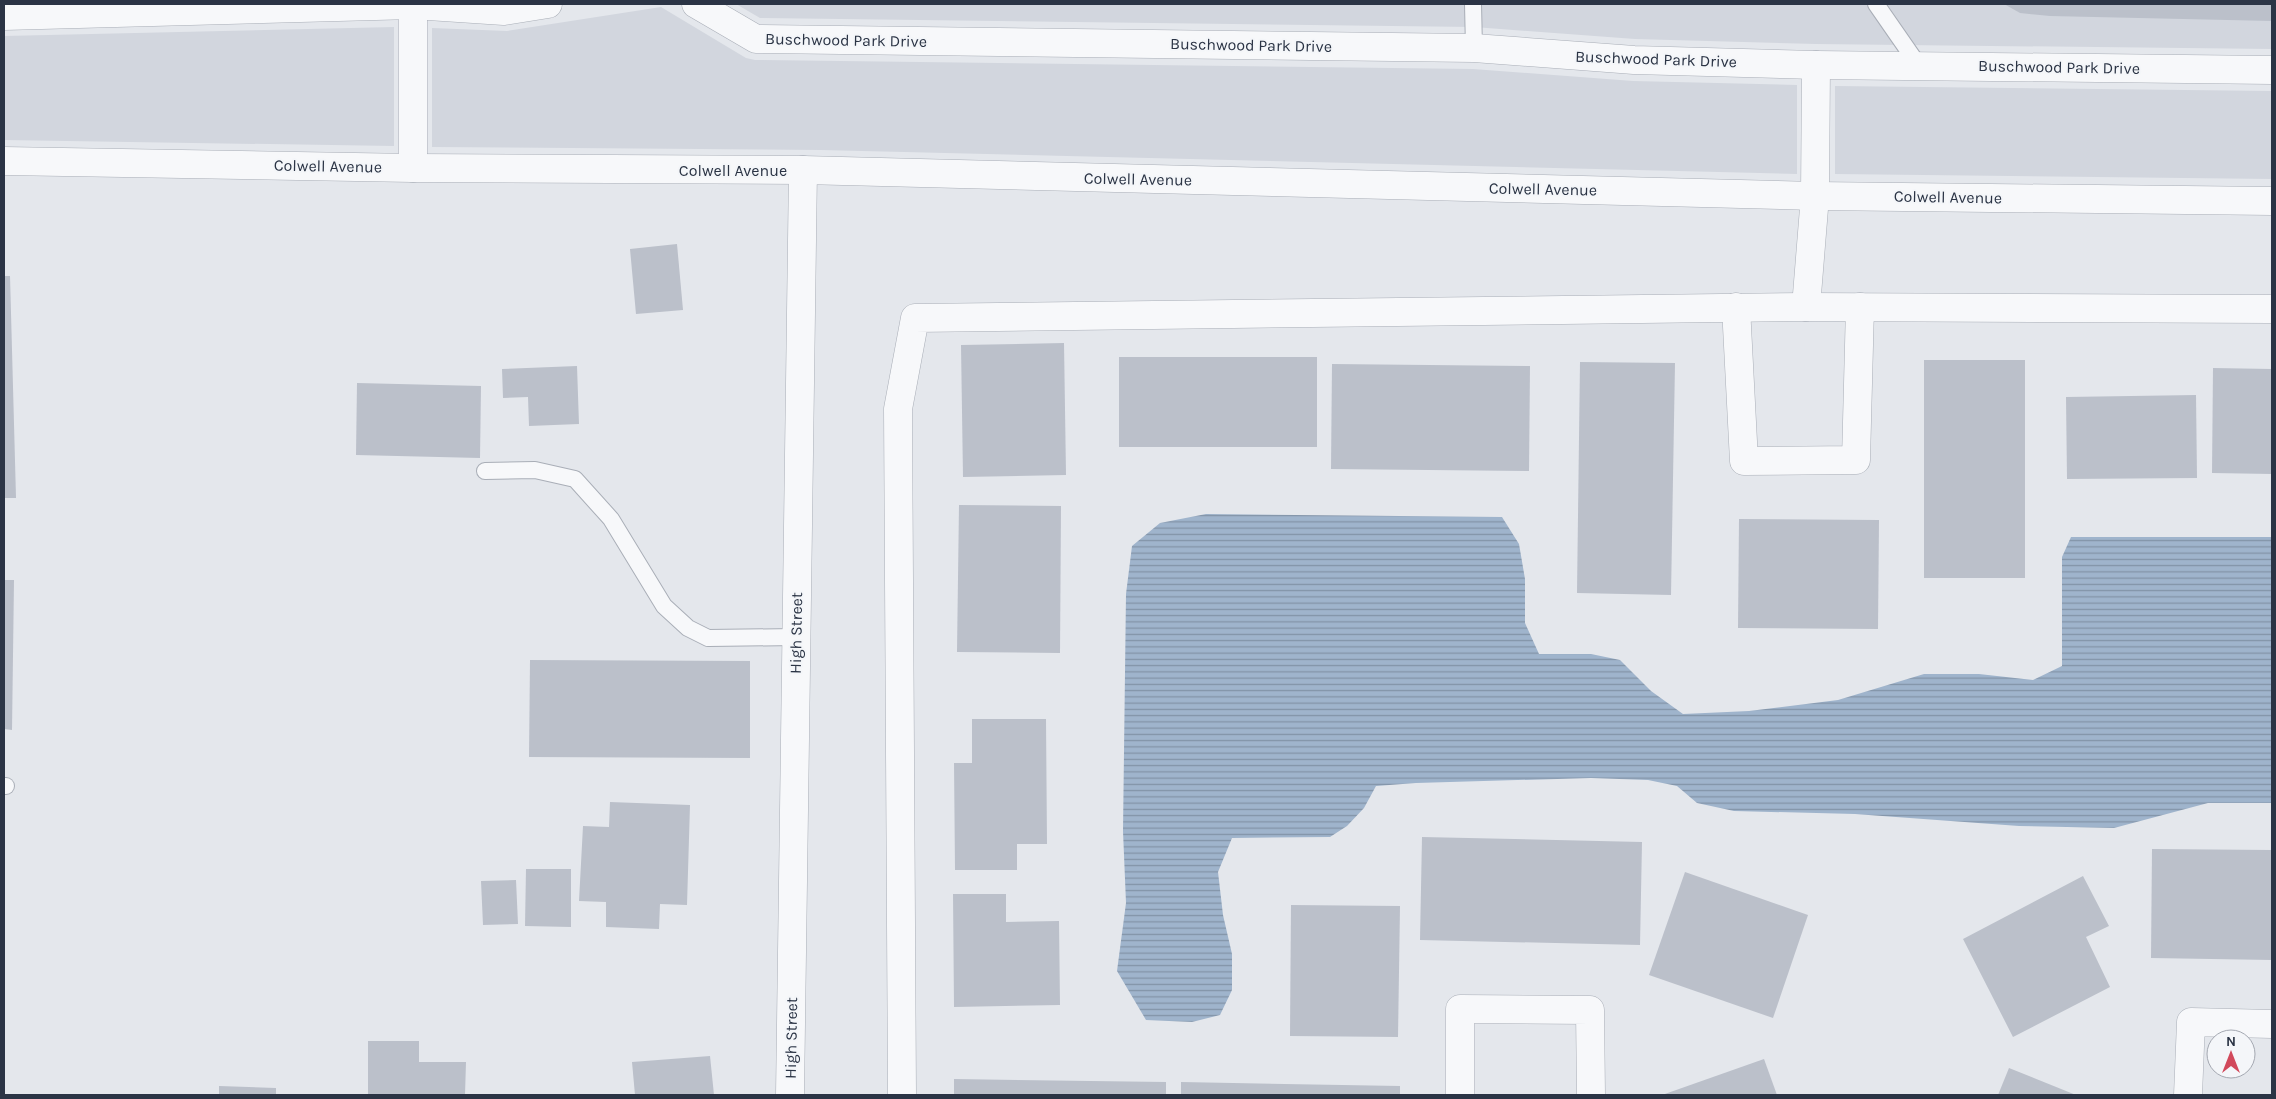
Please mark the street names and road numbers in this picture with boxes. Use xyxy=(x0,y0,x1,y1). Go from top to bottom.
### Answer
street label: Buschwood Park Drive xyxy=(765,29,927,51)
street label: Buschwood Park Drive xyxy=(1170,34,1332,56)
street label: Buschwood Park Drive xyxy=(1575,47,1737,71)
street label: Buschwood Park Drive xyxy=(1978,56,2140,78)
street label: Colwell Avenue xyxy=(274,156,382,176)
street label: Colwell Avenue xyxy=(679,161,787,180)
street label: Colwell Avenue xyxy=(1084,169,1192,189)
street label: Colwell Avenue xyxy=(1489,179,1597,199)
street label: Colwell Avenue xyxy=(1894,187,2002,207)
street label: High Street xyxy=(786,592,806,674)
street label: High Street xyxy=(781,997,801,1079)

